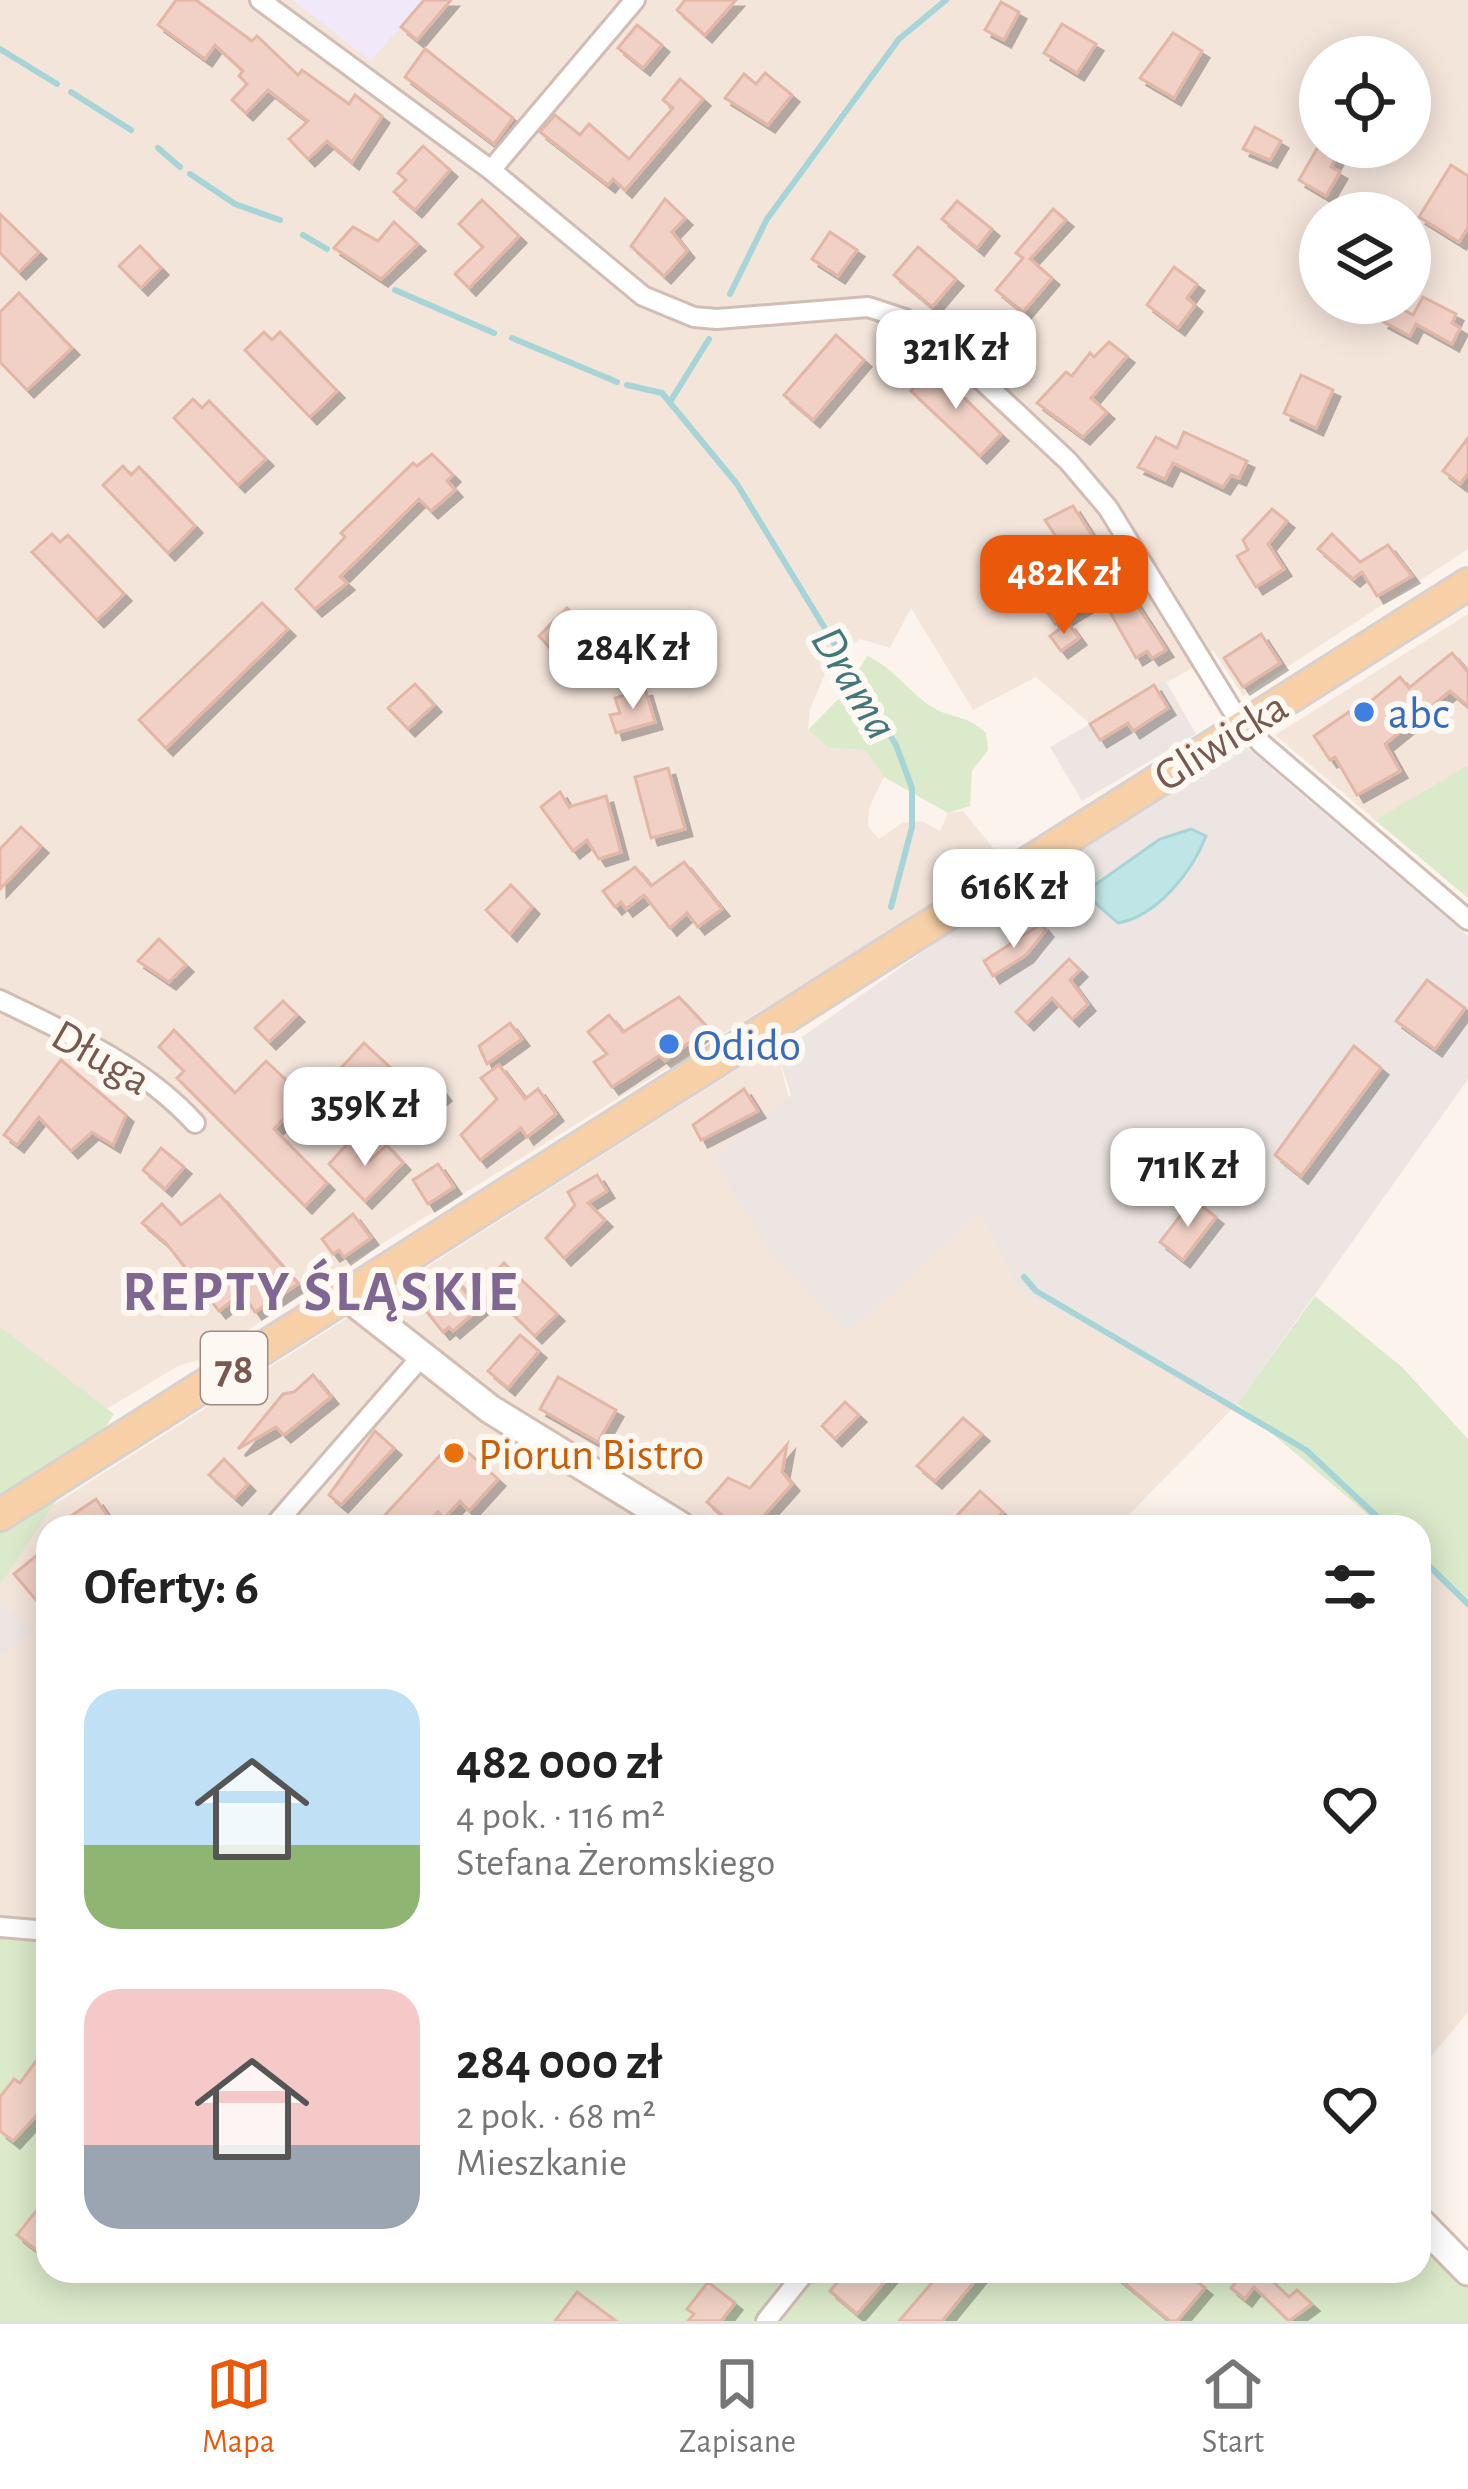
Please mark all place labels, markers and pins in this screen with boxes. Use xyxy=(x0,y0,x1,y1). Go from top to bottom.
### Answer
pin: 321K zł xyxy=(845,310,1067,412)
pin: 482K zł xyxy=(953,535,1175,637)
pin: 284K zł xyxy=(522,610,744,712)
place label: abc xyxy=(1388,692,1449,737)
marker: abc xyxy=(1351,699,1377,725)
pin: 616K zł xyxy=(903,849,1125,951)
place label: Odido xyxy=(693,1024,801,1069)
marker: Odido xyxy=(656,1031,682,1057)
pin: 359K zł xyxy=(254,1067,476,1169)
pin: 711K zł xyxy=(1077,1128,1299,1230)
place label: Piorun Bistro xyxy=(478,1433,704,1478)
marker: Piorun Bistro xyxy=(441,1440,467,1466)

